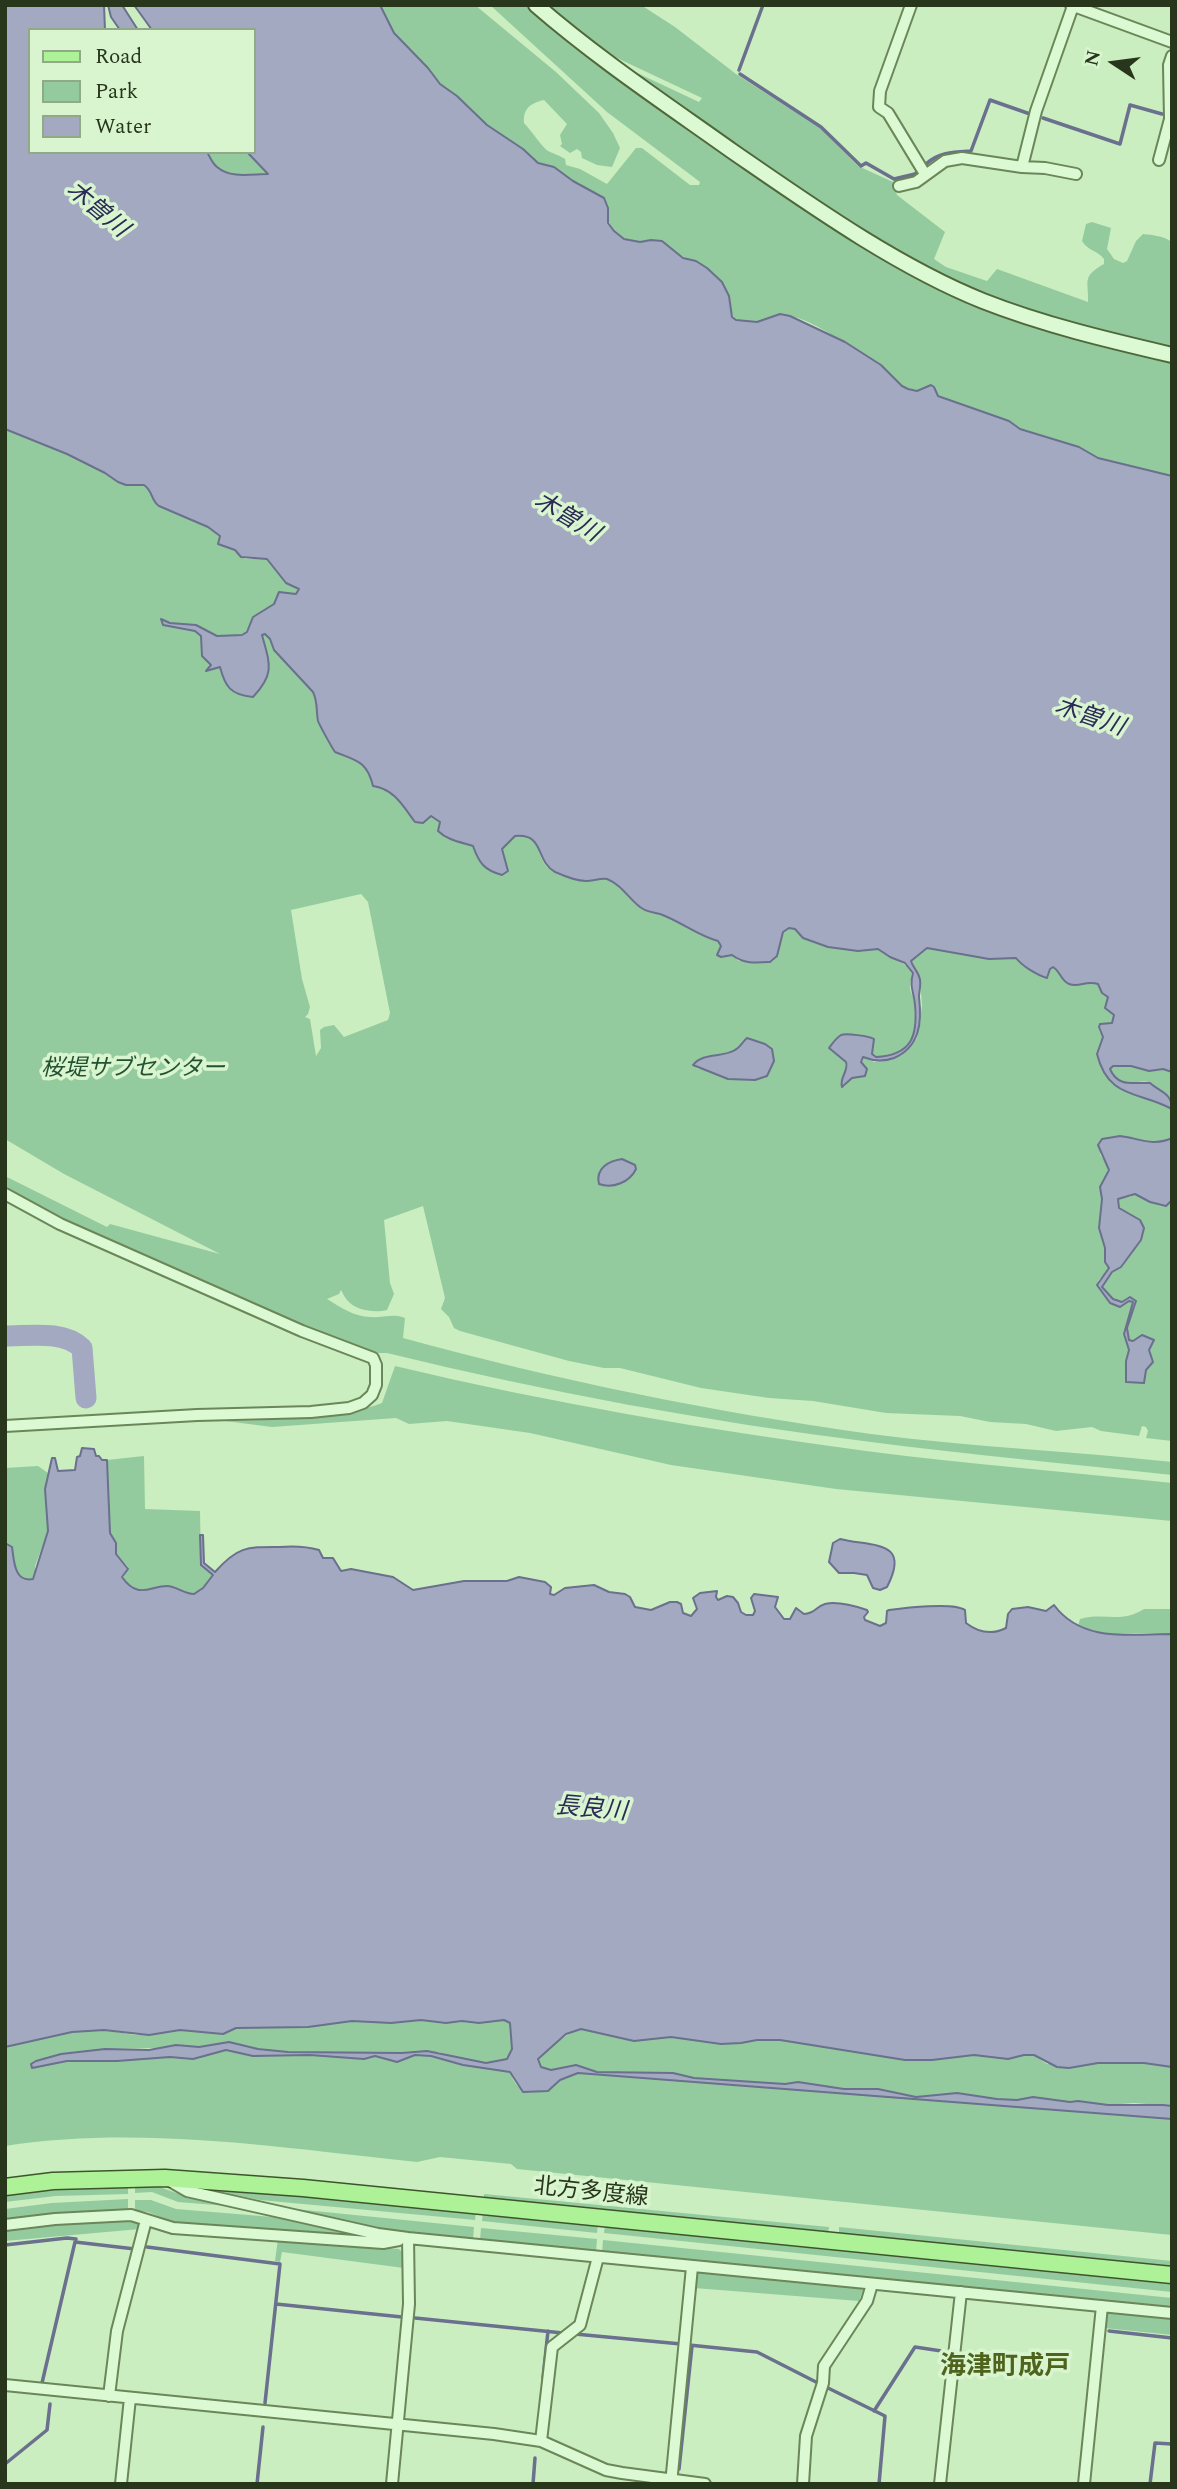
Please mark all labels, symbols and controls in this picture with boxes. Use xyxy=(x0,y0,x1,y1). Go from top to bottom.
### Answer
legend xyxy=(28,28,256,154)
north arrow xyxy=(1079,28,1149,98)
text: Road xyxy=(95,41,142,73)
text: N xyxy=(1077,47,1109,69)
text: Park xyxy=(95,76,138,108)
text: Water xyxy=(95,111,151,143)
water label: 木曽川 xyxy=(59,177,133,245)
water label: 木曽川 xyxy=(528,488,604,550)
water label: 木曽川 xyxy=(1050,694,1128,744)
park label: 桜堤サブセンター xyxy=(41,1056,225,1084)
water label: 長良川 xyxy=(554,1794,628,1828)
street label: 北方多度線 xyxy=(532,2174,650,2214)
district label: 海津町成戸 xyxy=(940,2353,1070,2385)

